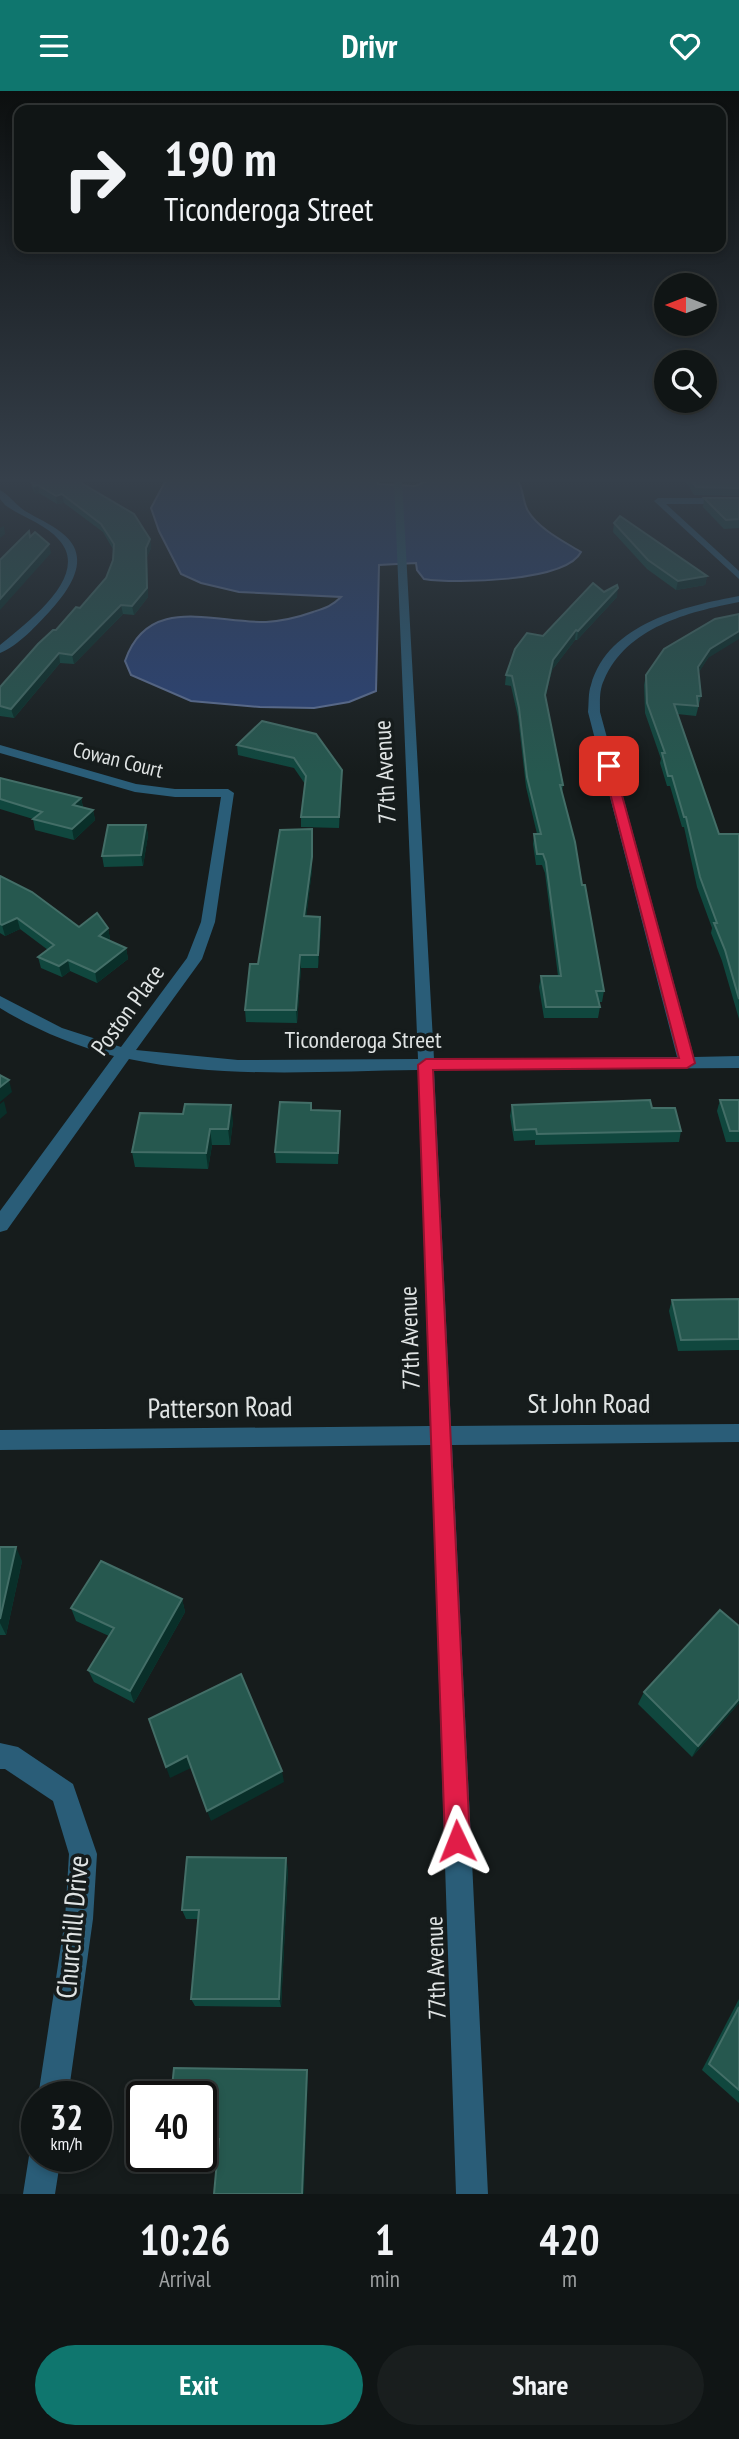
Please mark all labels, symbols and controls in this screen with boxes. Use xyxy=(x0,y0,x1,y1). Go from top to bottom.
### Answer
text: Drivr xyxy=(342,25,397,67)
icon: menu xyxy=(35,27,73,65)
icon: heart xyxy=(666,27,704,65)
text: 190 m xyxy=(164,126,277,190)
icon: right xyxy=(49,133,140,224)
text: Ticonderoga Street xyxy=(164,188,373,230)
north arrow xyxy=(654,273,718,336)
map controls xyxy=(654,273,717,413)
button: search xyxy=(654,350,717,413)
street label: 77th Avenue xyxy=(366,719,403,825)
street label: Cowan Court xyxy=(70,735,166,784)
pin xyxy=(579,736,639,796)
icon: arrive xyxy=(590,747,628,785)
street label: Poston Place xyxy=(84,958,171,1061)
street label: Ticonderoga Street xyxy=(285,1024,442,1055)
street label: 77th Avenue xyxy=(392,1286,427,1390)
street label: St John Road xyxy=(528,1384,650,1421)
street label: Patterson Road xyxy=(147,1387,293,1426)
position arrow xyxy=(420,1804,494,1878)
street label: Churchill Drive xyxy=(47,1854,96,2000)
street label: 77th Avenue xyxy=(418,1916,453,2020)
speed limit sign: 40 xyxy=(126,2081,217,2172)
text: 32 xyxy=(50,2094,83,2140)
text: km/h xyxy=(51,2132,82,2155)
text: 10:26 xyxy=(139,2212,230,2267)
text: 1 xyxy=(375,2212,395,2267)
text: 420 xyxy=(539,2212,600,2267)
text: Arrival xyxy=(159,2264,211,2293)
text: min xyxy=(370,2264,400,2293)
text: m xyxy=(562,2264,577,2293)
button: Exit xyxy=(35,2345,363,2425)
button: Share xyxy=(377,2345,704,2425)

